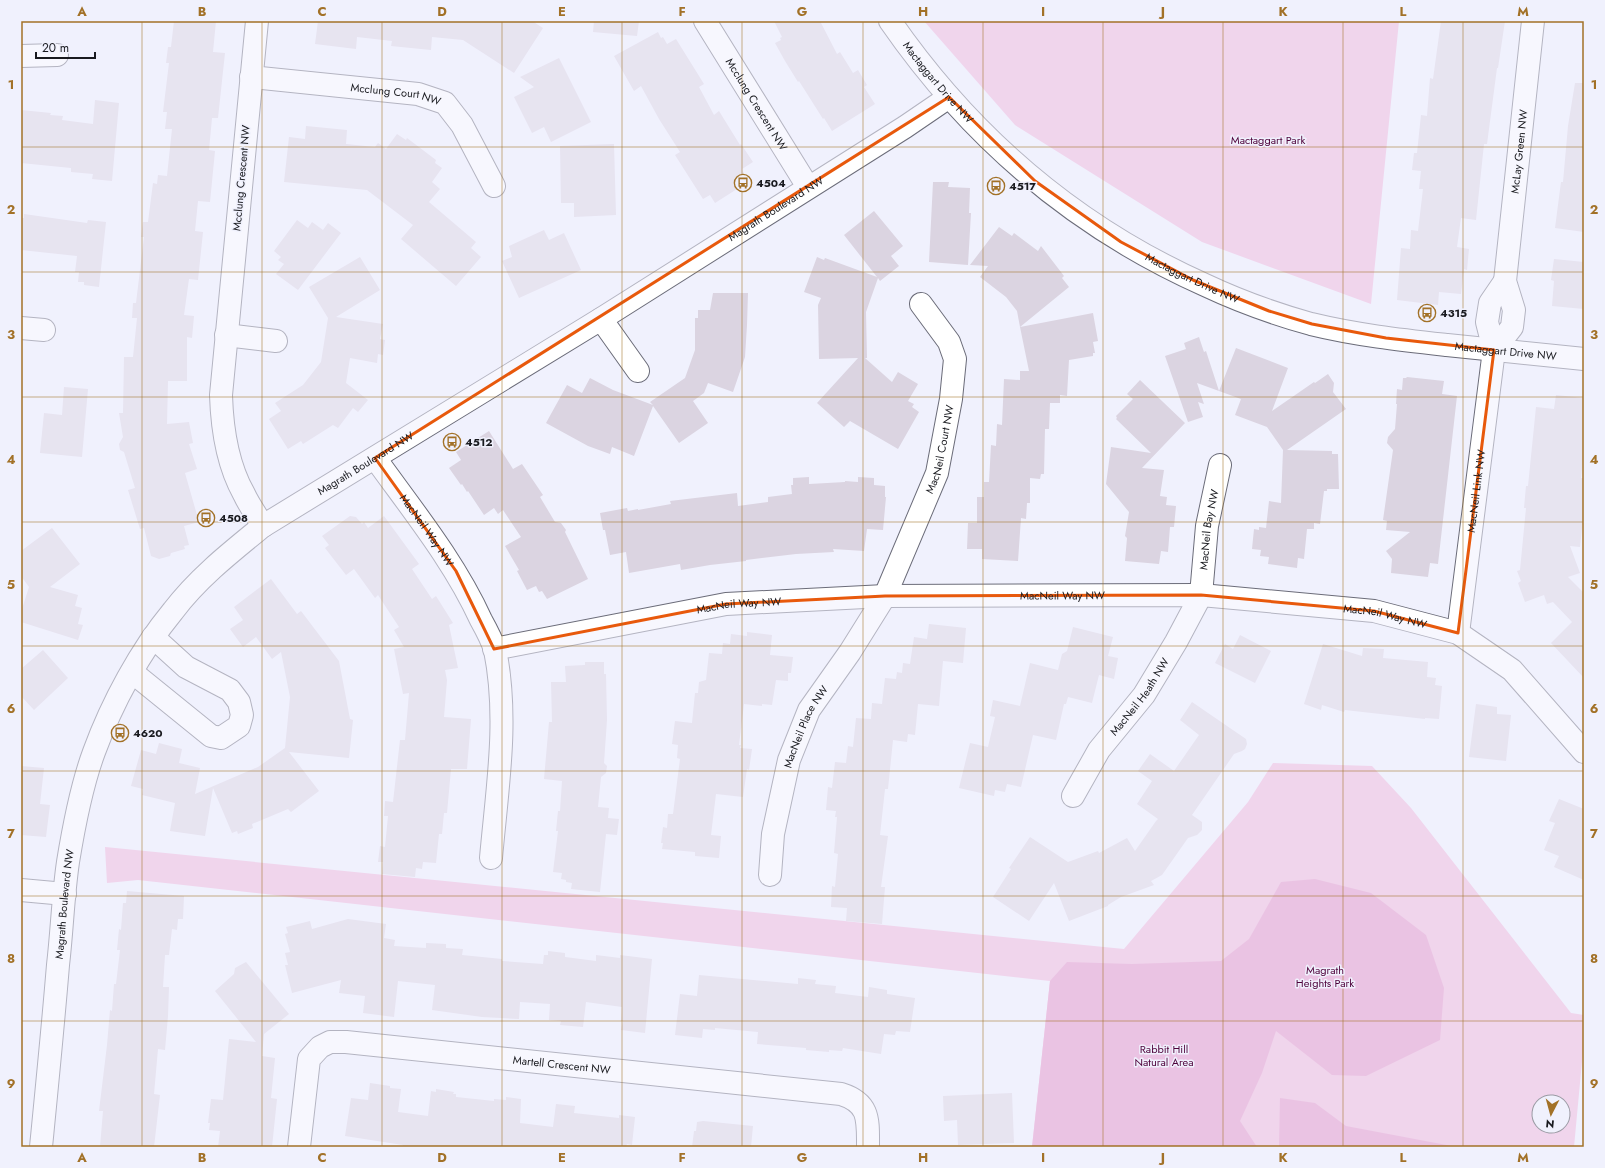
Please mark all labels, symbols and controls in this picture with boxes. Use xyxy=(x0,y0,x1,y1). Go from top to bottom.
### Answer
text: A xyxy=(76,2,87,21)
text: B xyxy=(198,2,207,21)
text: C xyxy=(317,2,327,21)
text: D xyxy=(437,2,447,21)
text: E xyxy=(558,2,566,21)
text: F xyxy=(678,2,686,21)
text: G xyxy=(797,2,808,21)
text: H xyxy=(918,2,928,21)
text: I xyxy=(1041,2,1045,21)
text: J xyxy=(1158,2,1165,21)
text: K xyxy=(1278,2,1288,21)
text: L xyxy=(1400,2,1407,21)
text: M xyxy=(1517,2,1529,21)
scale bar xyxy=(36,34,95,60)
street label: Mactaggart Drive NW xyxy=(899,38,977,127)
text: 20 m xyxy=(42,39,69,57)
street label: Mcclung Crescent NW xyxy=(722,55,792,154)
text: 1 xyxy=(8,75,14,94)
text: 1 xyxy=(1591,75,1597,94)
street label: Mcclung Court NW xyxy=(350,79,443,109)
street label: McLay Green NW xyxy=(1506,108,1531,194)
street label: Mcclung Crescent NW xyxy=(228,124,254,232)
park label: Mactaggart Park xyxy=(1231,132,1305,148)
street label: Magrath Boulevard NW xyxy=(725,172,827,245)
bus stop icon: 4504 xyxy=(733,173,753,193)
place label: 4504 xyxy=(756,175,786,191)
bus stop icon: 4517 xyxy=(986,176,1006,196)
place label: 4517 xyxy=(1009,178,1036,194)
text: 2 xyxy=(7,200,15,219)
text: 2 xyxy=(1590,200,1598,219)
street label: Mactaggart Drive NW xyxy=(1143,249,1242,307)
bus stop icon: 4315 xyxy=(1417,303,1437,323)
place label: 4315 xyxy=(1440,305,1467,321)
text: 3 xyxy=(7,325,15,344)
text: 3 xyxy=(1590,325,1598,344)
street label: Mactaggart Drive NW xyxy=(1454,338,1557,364)
street label: MacNeil Court NW xyxy=(921,403,958,496)
street label: Magrath Boulevard NW xyxy=(314,428,417,499)
bus stop icon: 4512 xyxy=(442,432,462,452)
place label: 4512 xyxy=(465,434,493,450)
street label: MacNeil Link NW xyxy=(1463,449,1489,534)
text: 4 xyxy=(6,450,16,469)
text: 4 xyxy=(1589,450,1599,469)
street label: MacNeil Bay NW xyxy=(1195,488,1223,571)
street label: MacNeil Way NW xyxy=(396,491,458,570)
bus stop icon: 4508 xyxy=(196,508,216,528)
place label: 4508 xyxy=(219,510,248,526)
text: 5 xyxy=(7,575,15,594)
text: 5 xyxy=(1590,575,1598,594)
street label: MacNeil Way NW xyxy=(1020,587,1105,604)
street label: MacNeil Way NW xyxy=(695,593,782,618)
street label: MacNeil Way NW xyxy=(1343,600,1429,633)
street label: MacNeil Heath NW xyxy=(1106,655,1173,739)
street label: MacNeil Place NW xyxy=(780,682,832,769)
text: 6 xyxy=(7,699,16,718)
text: 6 xyxy=(1590,699,1599,718)
bus stop icon: 4620 xyxy=(110,723,130,743)
place label: 4620 xyxy=(133,725,163,741)
text: 7 xyxy=(7,824,15,843)
text: 7 xyxy=(1590,824,1598,843)
street label: Magrath Boulevard NW xyxy=(51,848,78,960)
text: 8 xyxy=(7,949,15,968)
text: 8 xyxy=(1590,949,1598,968)
park label: Magrath Heights Park xyxy=(1296,962,1354,991)
park label: Rabbit Hill Natural Area xyxy=(1135,1041,1193,1070)
street label: Martell Crescent NW xyxy=(512,1052,611,1078)
text: 9 xyxy=(7,1074,16,1093)
text: 9 xyxy=(1590,1074,1599,1093)
north arrow xyxy=(1531,1094,1571,1134)
text: N xyxy=(1545,1116,1555,1132)
text: A xyxy=(76,1148,87,1167)
text: B xyxy=(198,1148,207,1167)
text: C xyxy=(317,1148,327,1167)
text: D xyxy=(437,1148,447,1167)
text: E xyxy=(558,1148,566,1167)
text: F xyxy=(678,1148,686,1167)
text: G xyxy=(797,1148,808,1167)
text: H xyxy=(918,1148,928,1167)
text: I xyxy=(1041,1148,1045,1167)
text: J xyxy=(1158,1148,1165,1167)
text: K xyxy=(1278,1148,1288,1167)
text: L xyxy=(1400,1148,1407,1167)
text: M xyxy=(1517,1148,1529,1167)

